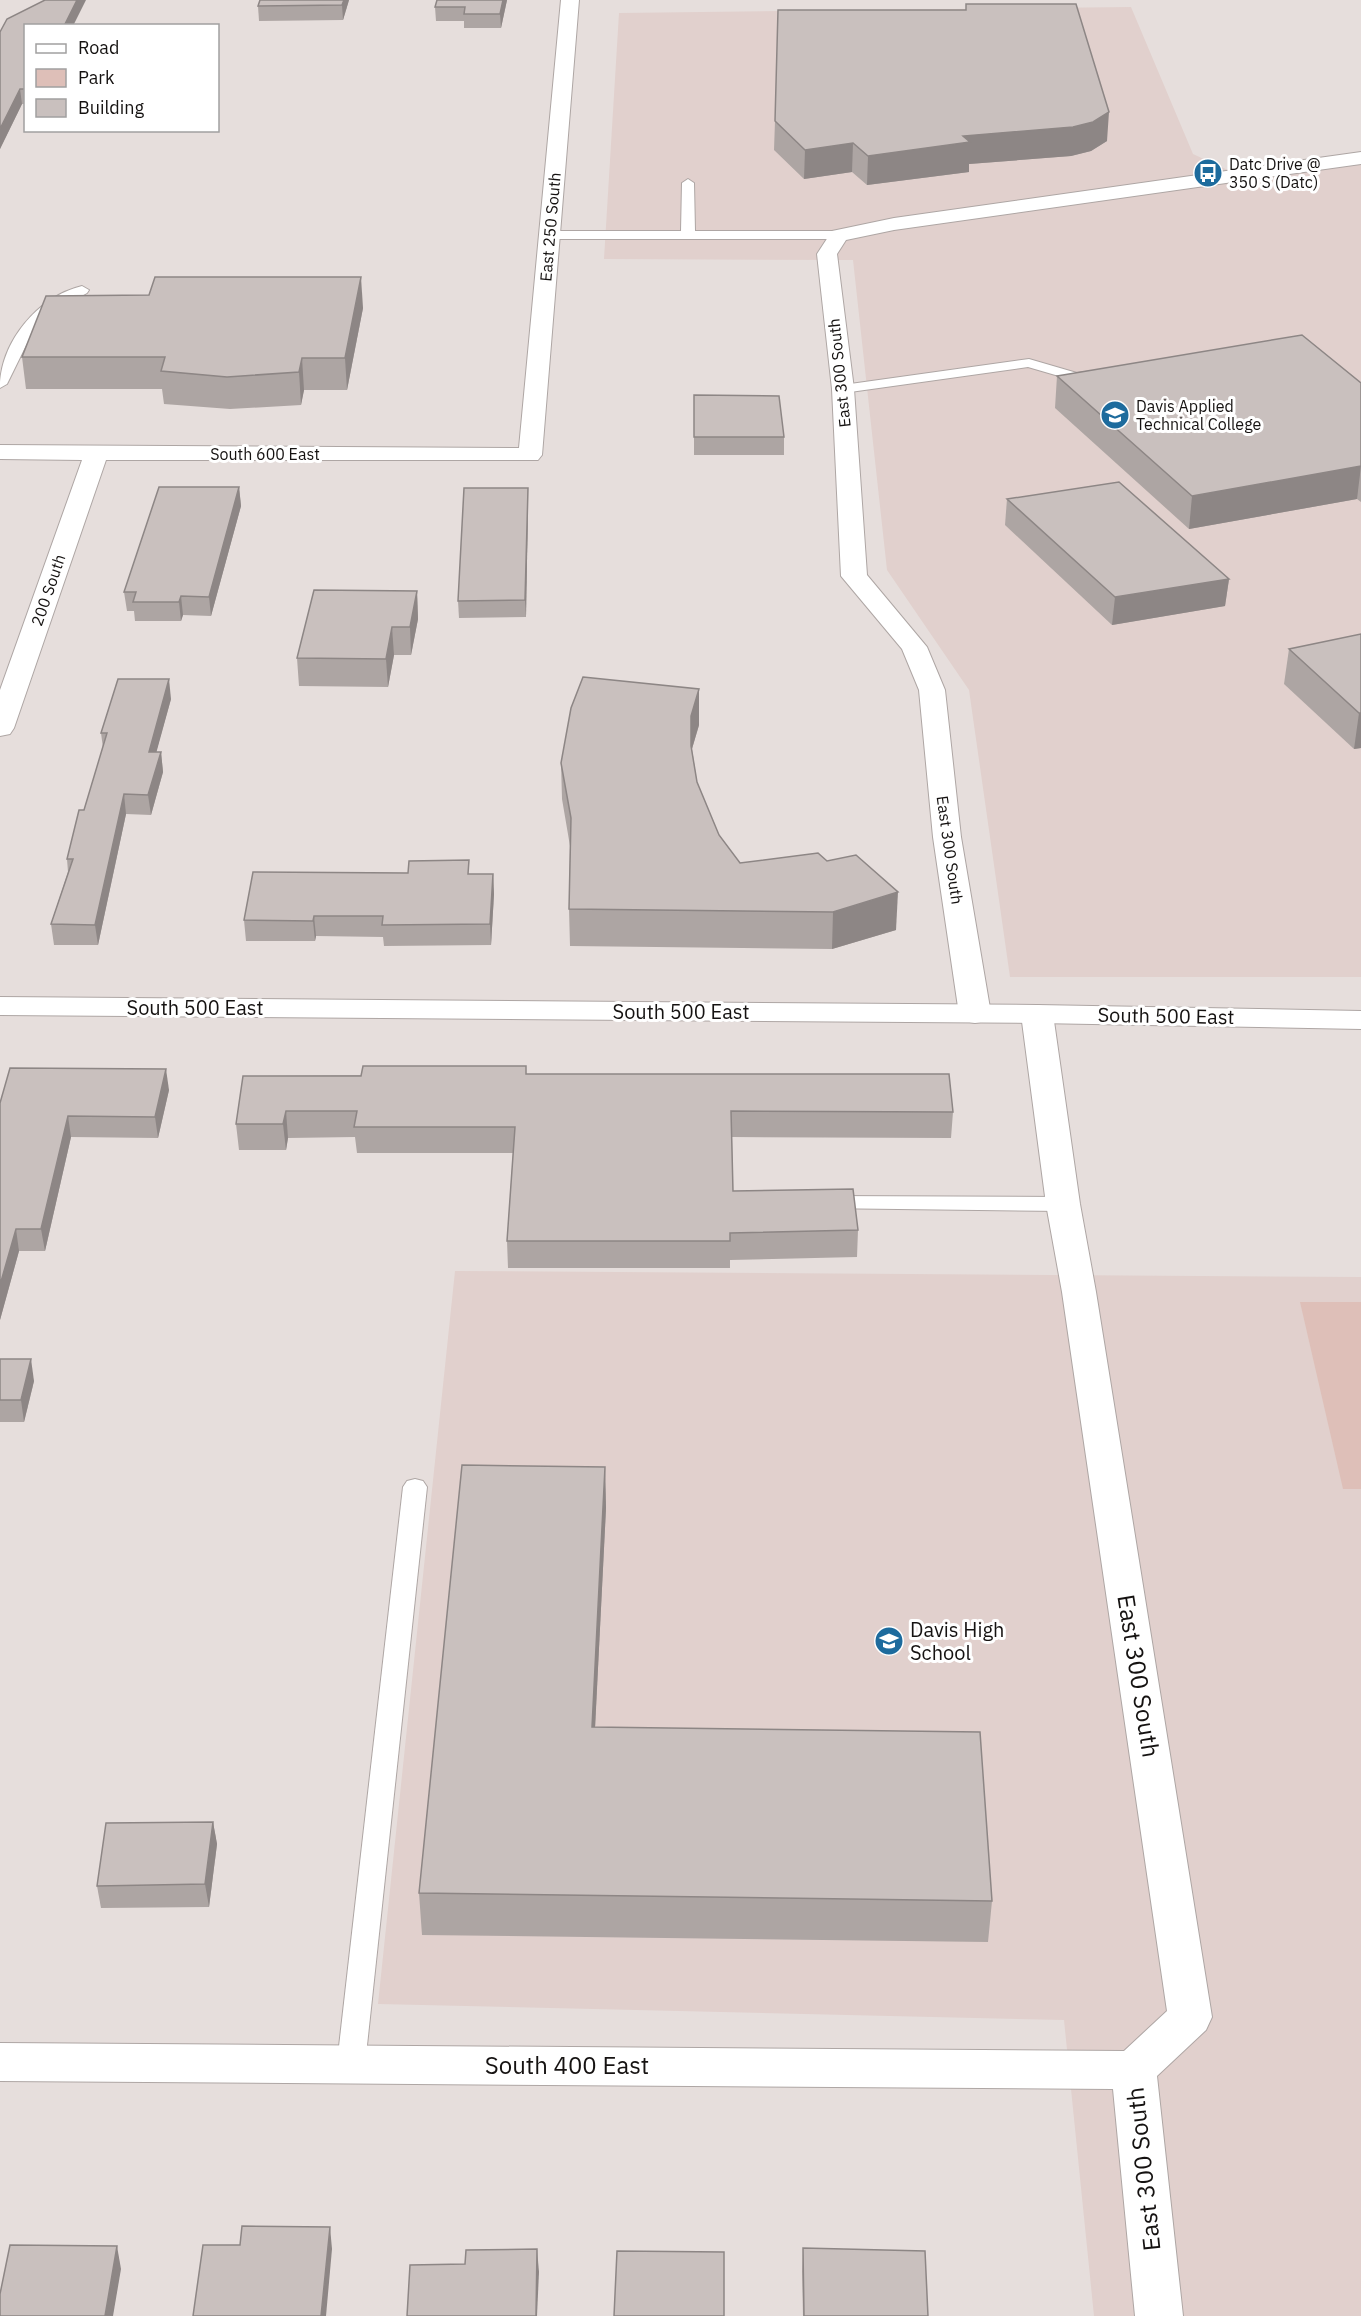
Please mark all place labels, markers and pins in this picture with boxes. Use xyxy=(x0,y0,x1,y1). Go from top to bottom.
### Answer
place label: Datc Drive @ 350 S (Datc) xyxy=(1229,154,1321,192)
bus stop icon: Datc Drive @ 350 S (Datc) xyxy=(1192,157,1224,189)
place label: Davis Applied Technical College xyxy=(1136,396,1261,434)
school or university icon: Davis Applied Technical College xyxy=(1099,399,1131,431)
place label: Davis High School xyxy=(910,1616,1004,1666)
school or university icon: Davis High School xyxy=(873,1625,905,1657)

